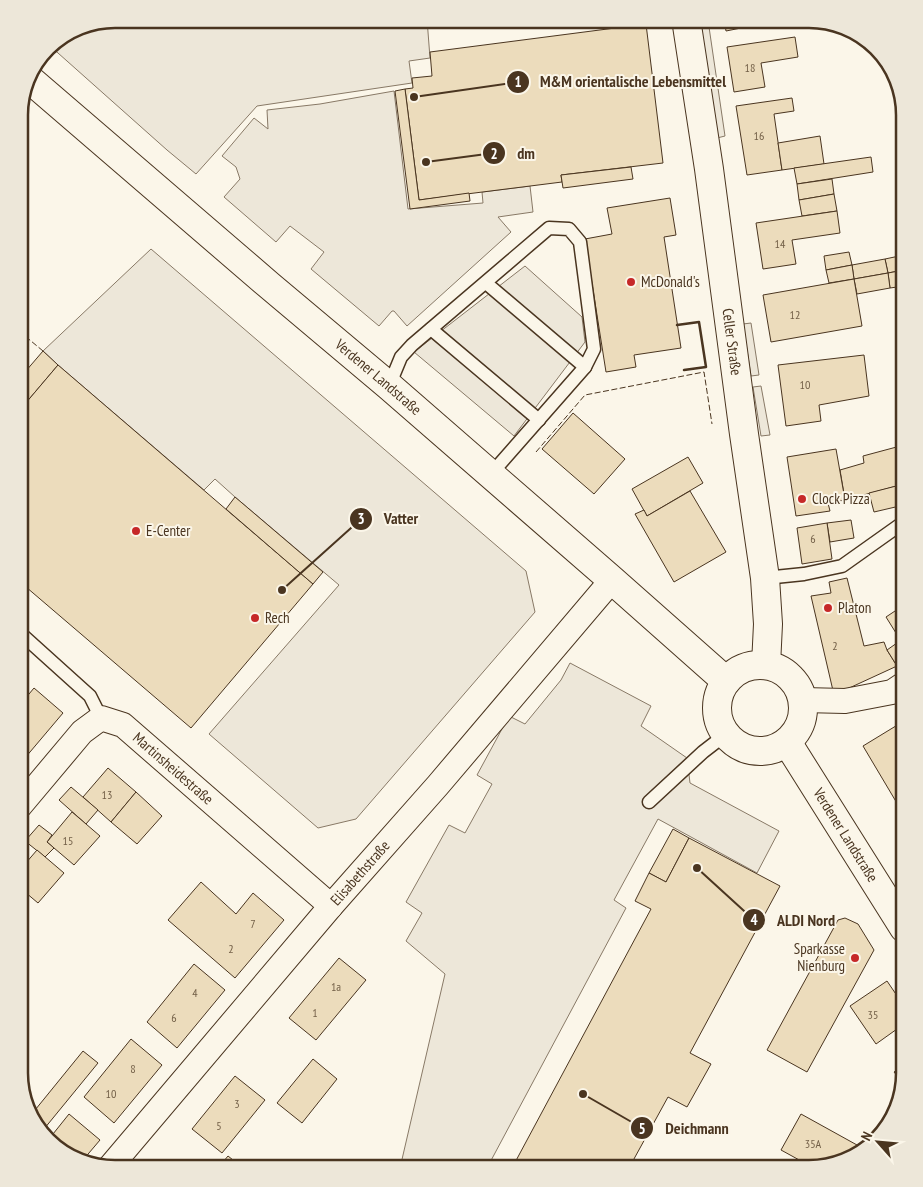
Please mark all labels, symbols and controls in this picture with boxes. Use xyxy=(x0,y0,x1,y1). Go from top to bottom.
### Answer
house number: 18 xyxy=(745,60,755,75)
callout: M&M orientalische Lebensmittel xyxy=(505,66,736,97)
text: M&M orientalische Lebensmittel xyxy=(540,71,726,91)
text: 1 xyxy=(514,72,522,91)
house number: 16 xyxy=(754,128,764,143)
callout: dm xyxy=(482,138,545,169)
text: dm xyxy=(517,143,535,163)
text: 2 xyxy=(490,144,498,163)
house number: 14 xyxy=(775,236,786,251)
place label: McDonald's xyxy=(641,272,700,291)
marker: McDonald's xyxy=(625,276,637,288)
street label: Celler Straße xyxy=(718,307,746,376)
house number: 12 xyxy=(790,307,800,322)
street label: Verdener Landstraße xyxy=(331,334,426,419)
house number: 10 xyxy=(800,377,810,392)
place label: Clock Pizza xyxy=(812,489,870,508)
marker: Clock Pizza xyxy=(796,493,808,505)
callout: Vatter xyxy=(348,503,428,534)
text: Vatter xyxy=(383,508,419,528)
text: 3 xyxy=(357,509,365,528)
place label: E-Center xyxy=(146,521,191,540)
marker: E-Center xyxy=(130,525,142,537)
house number: 6 xyxy=(810,531,816,546)
place label: Platon xyxy=(838,598,871,617)
marker: Platon xyxy=(822,602,834,614)
place label: Rech xyxy=(265,608,290,627)
marker: Rech xyxy=(249,612,261,624)
house number: 2 xyxy=(832,638,838,653)
street label: Martinsheidestraße xyxy=(129,728,218,808)
street label: Verdener Landstraße xyxy=(809,783,883,885)
house number: 13 xyxy=(102,787,112,802)
house number: 15 xyxy=(63,833,73,848)
street label: Elisabethstraße xyxy=(326,836,394,909)
callout: ALDI Nord xyxy=(742,905,845,936)
text: 4 xyxy=(750,910,758,929)
text: ALDI Nord xyxy=(776,910,835,930)
house number: 7 xyxy=(250,916,256,931)
place label: Sparkasse Nienburg xyxy=(794,939,845,975)
house number: 2 xyxy=(228,941,234,956)
marker: Sparkasse Nienburg xyxy=(849,952,861,964)
house number: 1a xyxy=(331,979,341,994)
house number: 4 xyxy=(192,985,198,1000)
house number: 1 xyxy=(312,1005,318,1020)
house number: 35 xyxy=(868,1007,878,1022)
house number: 6 xyxy=(171,1010,177,1025)
house number: 8 xyxy=(130,1061,136,1076)
house number: 10 xyxy=(106,1086,116,1101)
house number: 3 xyxy=(234,1096,240,1111)
callout: Deichmann xyxy=(630,1113,738,1144)
north arrow xyxy=(853,1117,903,1167)
house number: 5 xyxy=(216,1118,222,1133)
text: Deichmann xyxy=(665,1118,729,1138)
text: 5 xyxy=(638,1119,646,1138)
text: N xyxy=(857,1129,876,1144)
house number: 35A xyxy=(805,1136,822,1151)

